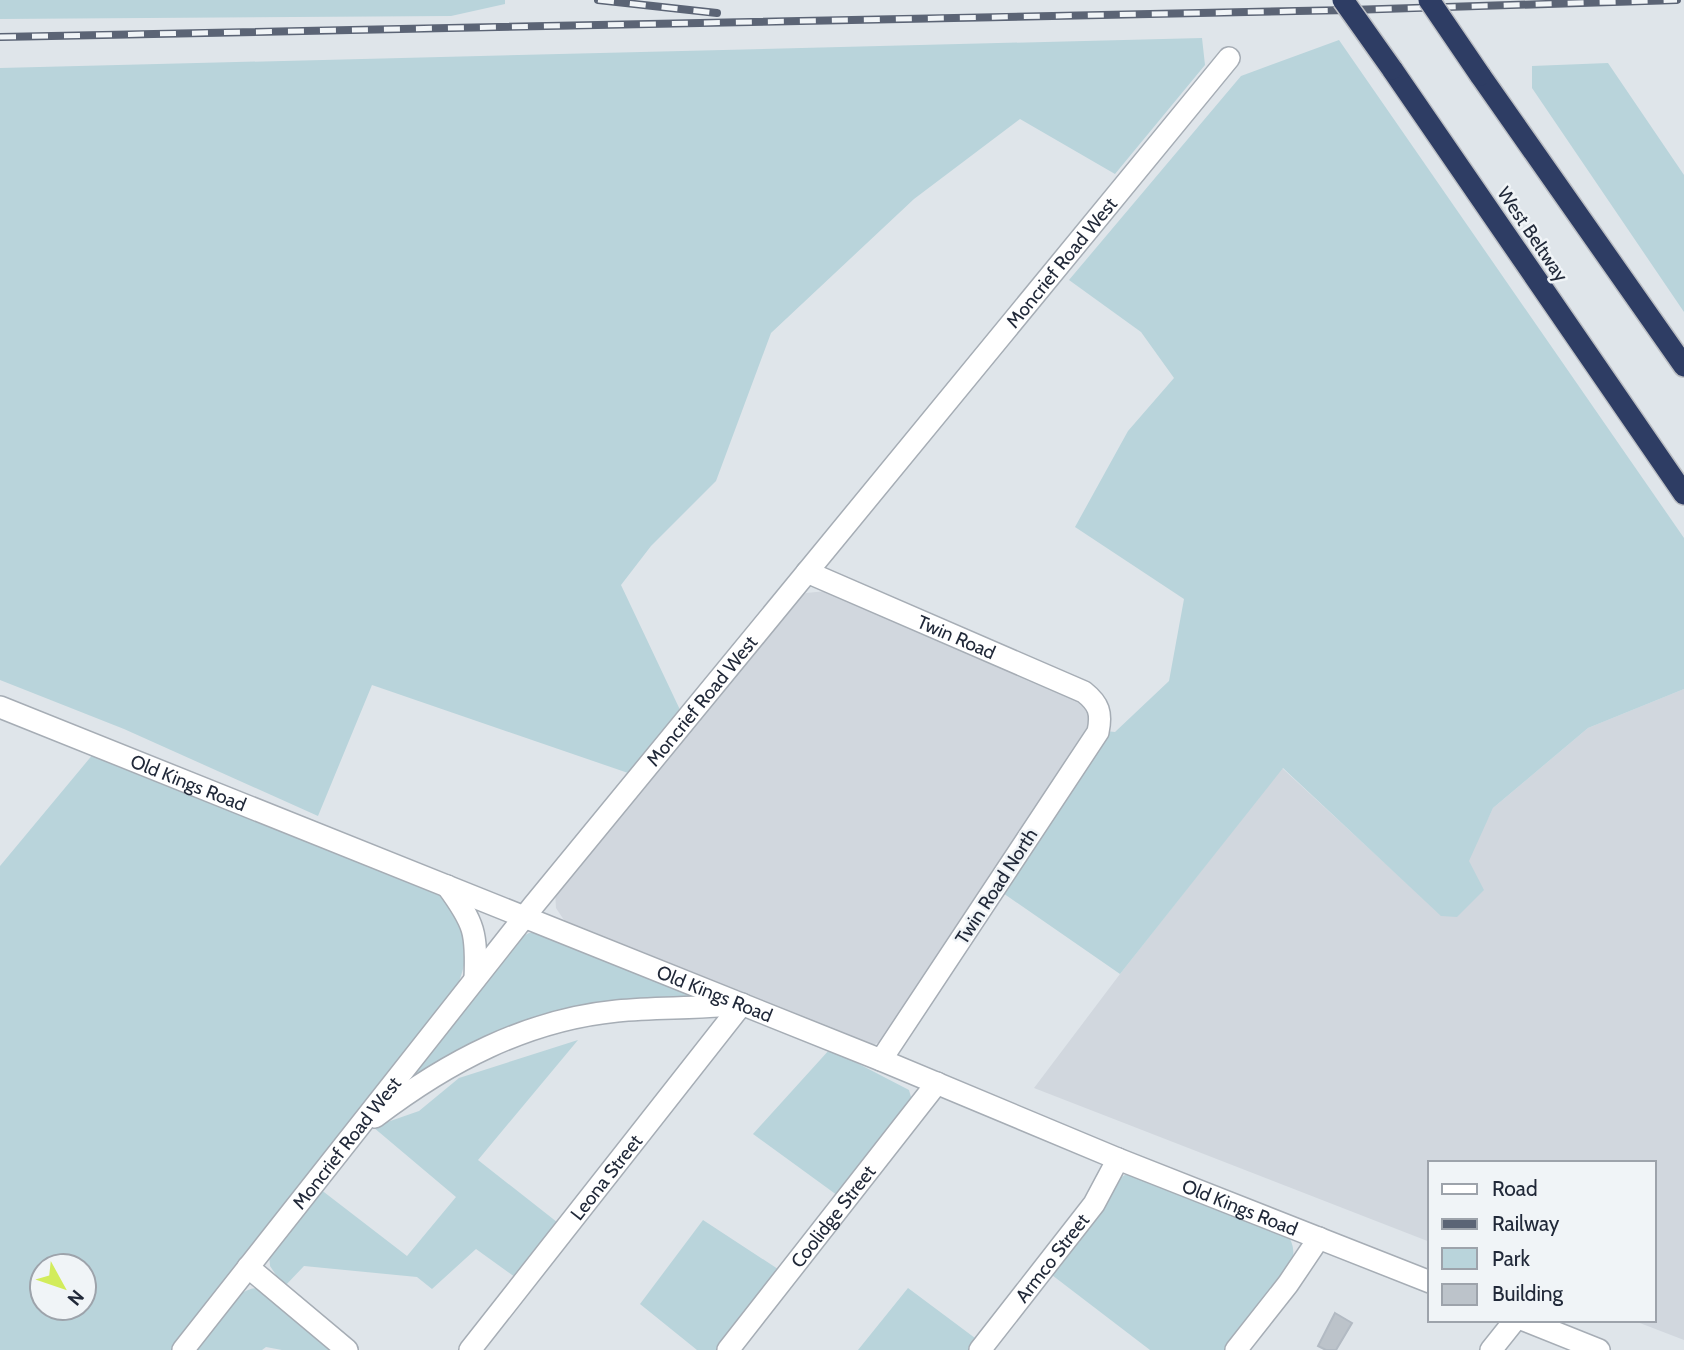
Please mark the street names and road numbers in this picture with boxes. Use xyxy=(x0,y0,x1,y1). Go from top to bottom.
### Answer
street label: West Beltway xyxy=(1492,182,1573,286)
street label: Moncrief Road West xyxy=(1001,192,1122,333)
street label: Twin Road xyxy=(914,610,999,664)
street label: Moncrief Road West xyxy=(642,631,763,771)
street label: Old Kings Road xyxy=(127,750,249,816)
street label: Twin Road North xyxy=(951,824,1042,948)
street label: Old Kings Road xyxy=(653,960,776,1027)
street label: Moncrief Road West xyxy=(288,1072,406,1214)
street label: Leona Street xyxy=(566,1130,647,1225)
street label: Coolidge Street xyxy=(786,1160,881,1272)
street label: Old Kings Road xyxy=(1179,1174,1301,1241)
street label: Armco Street xyxy=(1011,1209,1095,1307)

